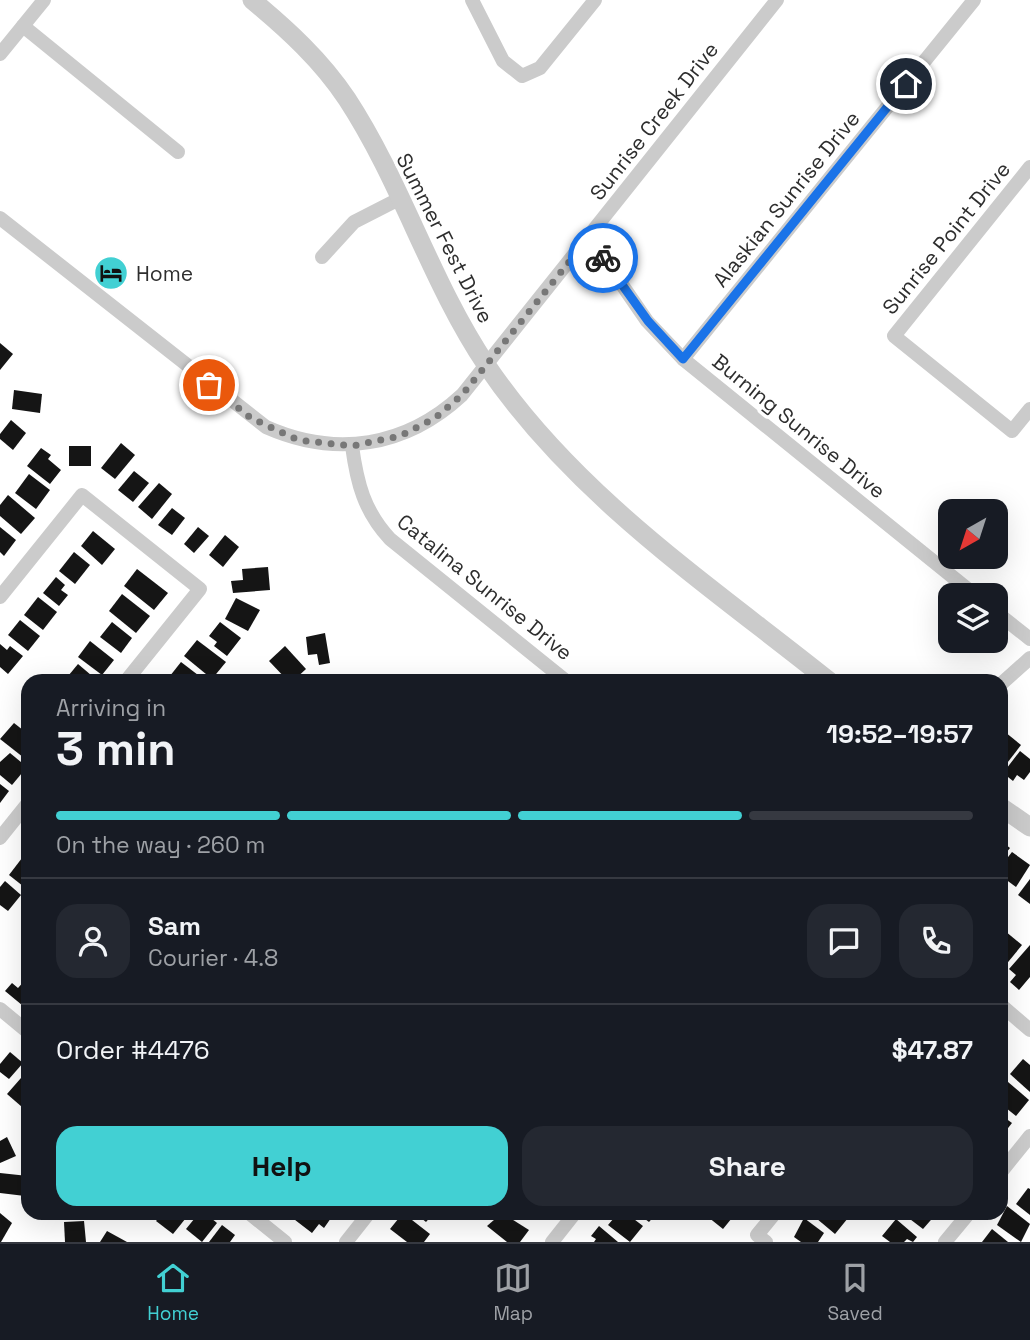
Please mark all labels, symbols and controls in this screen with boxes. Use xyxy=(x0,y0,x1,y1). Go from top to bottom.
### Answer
street label: Sunrise Creek Drive xyxy=(584,36,724,206)
pin xyxy=(876,54,936,114)
icon: home xyxy=(887,65,925,103)
street label: Alaskian Sunrise Drive xyxy=(707,105,865,293)
street label: Summer Fest Drive xyxy=(390,148,500,328)
street label: Sunrise Point Drive xyxy=(876,156,1016,320)
courier xyxy=(568,223,638,293)
icon: bike xyxy=(584,239,622,277)
hotel icon: Home xyxy=(92,254,130,292)
place label: Home xyxy=(136,260,193,287)
street label: Burning Sunrise Drive xyxy=(707,348,891,504)
pin xyxy=(179,355,239,415)
icon: bag xyxy=(190,366,228,404)
north arrow xyxy=(938,499,1008,569)
map controls xyxy=(938,499,1008,653)
street label: Catalina Sunrise Drive xyxy=(392,508,578,666)
button: layers xyxy=(938,583,1008,653)
text: Arriving in xyxy=(56,693,166,723)
text: 19:52–19:57 xyxy=(826,717,973,751)
text: 3 min xyxy=(56,720,176,778)
text: On the way · 260 m xyxy=(56,830,265,860)
button: person xyxy=(56,904,130,978)
button: chat xyxy=(807,904,881,978)
button: phone xyxy=(899,904,973,978)
text: Sam xyxy=(148,909,201,943)
text: Courier · 4.8 xyxy=(148,943,278,973)
text: Order #4476 xyxy=(56,1033,210,1067)
text: $47.87 xyxy=(892,1033,973,1067)
button: Help xyxy=(56,1126,508,1206)
button: Share xyxy=(522,1126,973,1206)
tab: Home xyxy=(147,1259,199,1326)
tab: Map xyxy=(493,1259,533,1326)
tab: Saved xyxy=(827,1259,883,1326)

